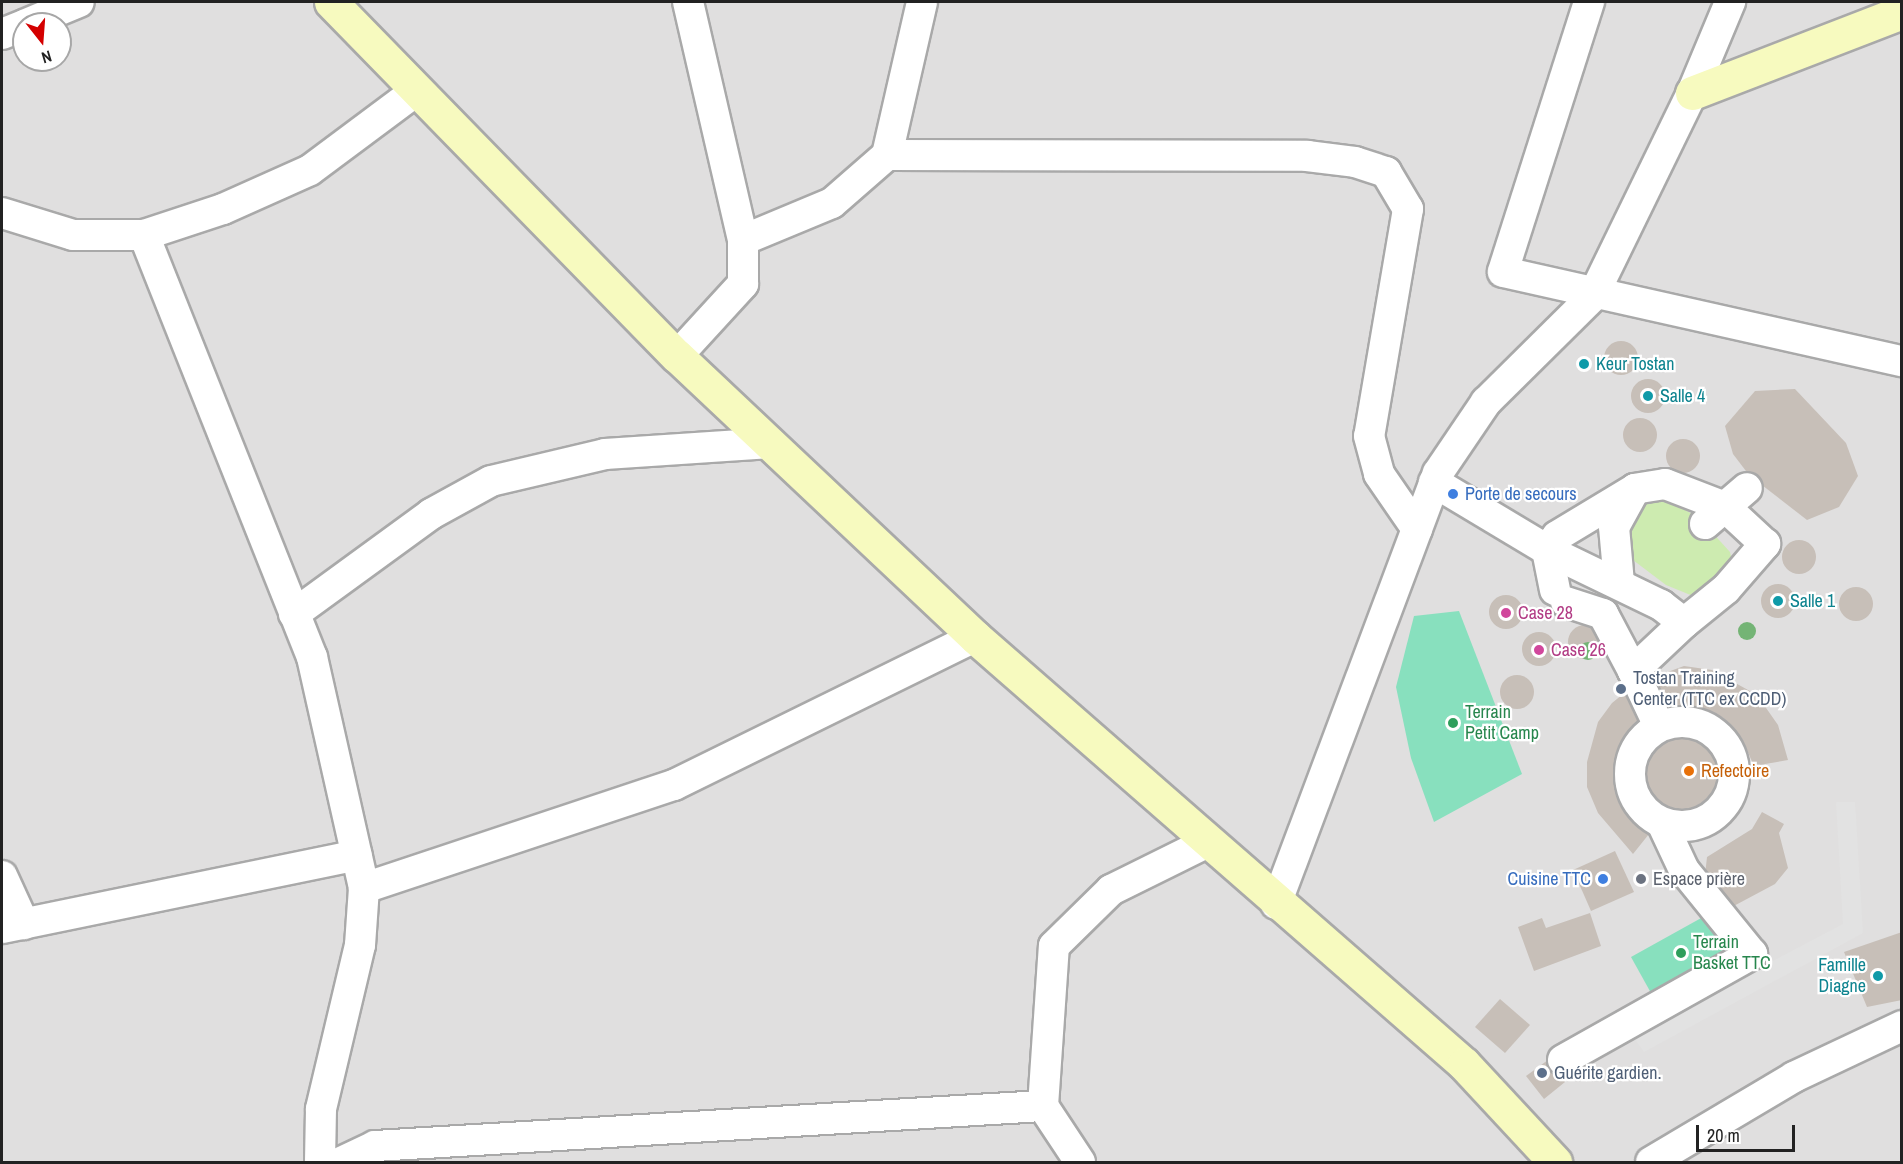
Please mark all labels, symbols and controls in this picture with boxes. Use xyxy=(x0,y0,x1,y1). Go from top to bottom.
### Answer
north arrow xyxy=(12,12,72,72)
text: N xyxy=(39,45,54,69)
place label: Keur Tostan xyxy=(1596,353,1675,375)
marker: Keur Tostan xyxy=(1577,357,1591,371)
place label: Salle 4 xyxy=(1660,385,1705,407)
marker: Salle 4 xyxy=(1641,389,1655,403)
place label: Porte de secours xyxy=(1465,483,1577,505)
marker: Porte de secours xyxy=(1446,487,1460,501)
place label: Salle 1 xyxy=(1790,590,1835,612)
marker: Salle 1 xyxy=(1771,594,1785,608)
place label: Case 28 xyxy=(1518,602,1573,624)
marker: Case 28 xyxy=(1499,606,1513,620)
place label: Case 26 xyxy=(1551,639,1606,661)
marker: Case 26 xyxy=(1532,643,1546,657)
place label: Tostan Training Center (TTC ex CCDD) xyxy=(1633,668,1786,710)
marker: Tostan Training Center (TTC ex CCDD) xyxy=(1614,682,1628,696)
place label: Terrain Petit Camp xyxy=(1465,702,1539,744)
marker: Terrain Petit Camp xyxy=(1446,716,1460,730)
place label: Refectoire xyxy=(1701,760,1769,782)
marker: Refectoire xyxy=(1682,764,1696,778)
place label: Cuisine TTC xyxy=(1507,868,1591,890)
place label: Espace prière xyxy=(1653,868,1745,890)
marker: Cuisine TTC xyxy=(1596,872,1610,886)
marker: Espace prière xyxy=(1634,872,1648,886)
place label: Terrain Basket TTC xyxy=(1693,932,1771,974)
marker: Terrain Basket TTC xyxy=(1674,946,1688,960)
place label: Famille Diagne xyxy=(1818,955,1866,998)
marker: Famille Diagne xyxy=(1871,969,1885,983)
place label: Guérite gardien. xyxy=(1554,1062,1661,1084)
marker: Guérite gardien. xyxy=(1535,1066,1549,1080)
scale bar xyxy=(1699,1113,1798,1151)
text: 20 m xyxy=(1707,1123,1740,1148)

